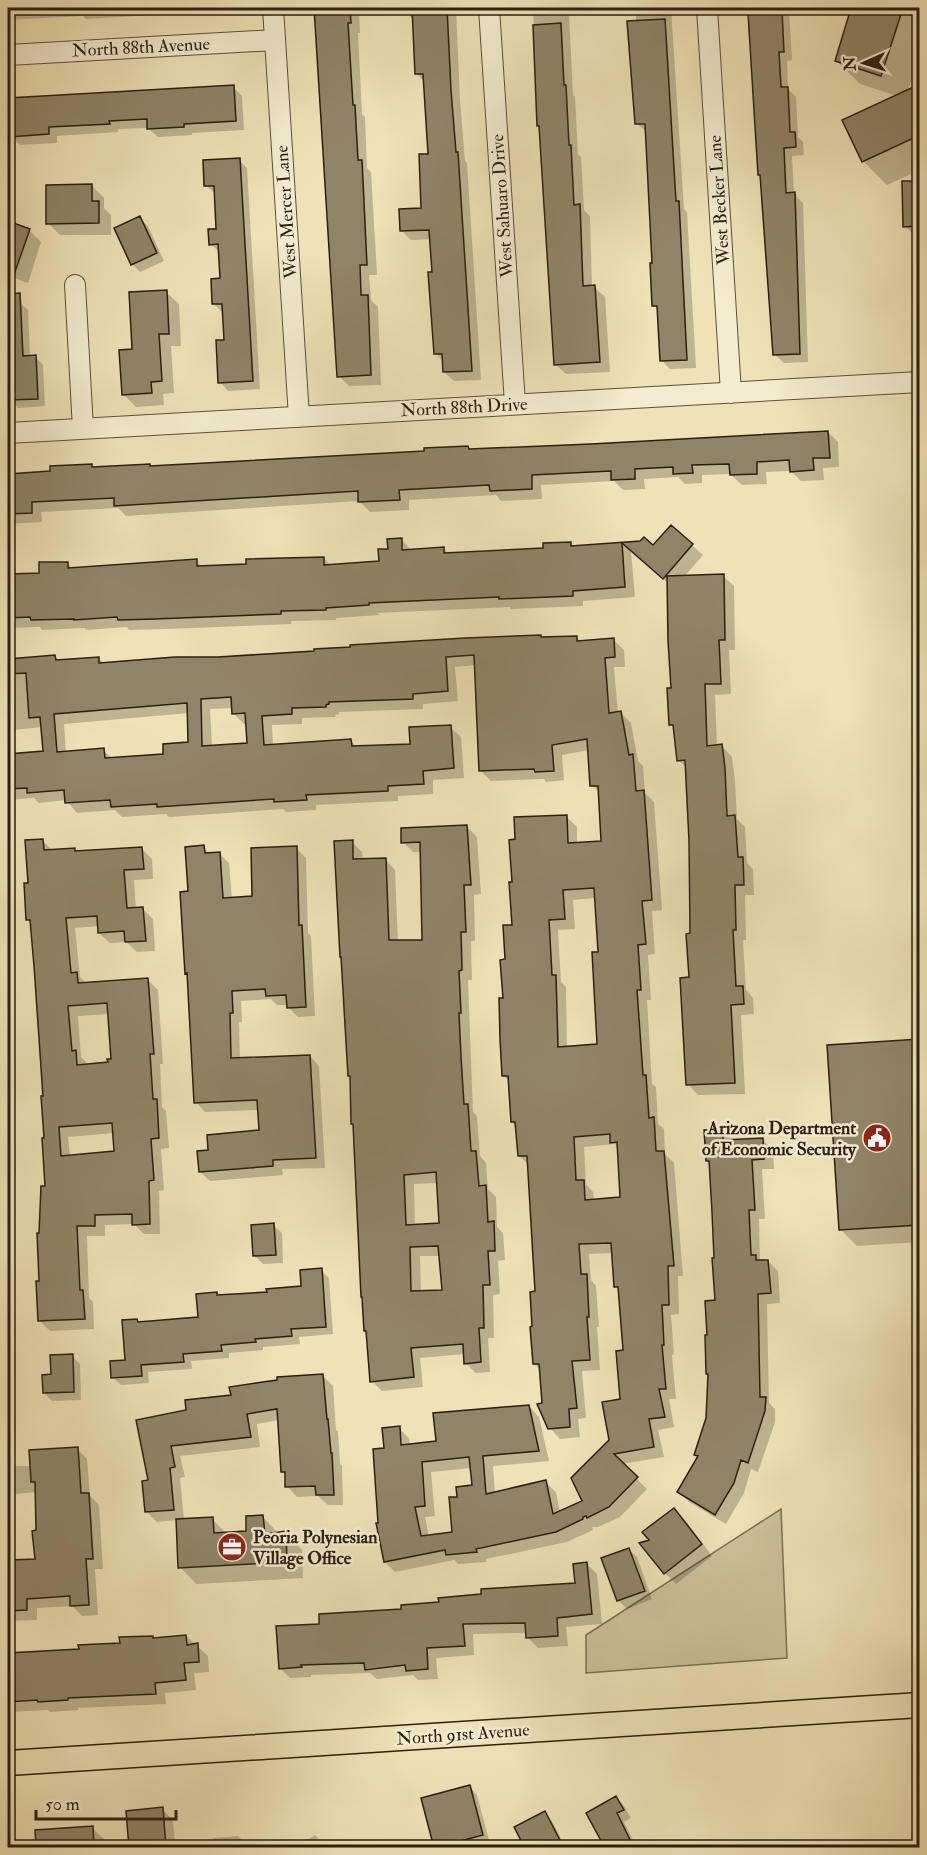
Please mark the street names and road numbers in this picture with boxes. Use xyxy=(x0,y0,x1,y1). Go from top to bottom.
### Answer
street label: North 88th Avenue xyxy=(71,32,211,63)
street label: West Sahuaro Drive xyxy=(486,133,519,279)
street label: West Becker Lane xyxy=(703,134,736,267)
street label: West Mercer Lane xyxy=(270,144,303,281)
street label: North 88th Drive xyxy=(400,393,529,422)
street label: North 91st Avenue xyxy=(396,1718,531,1751)

